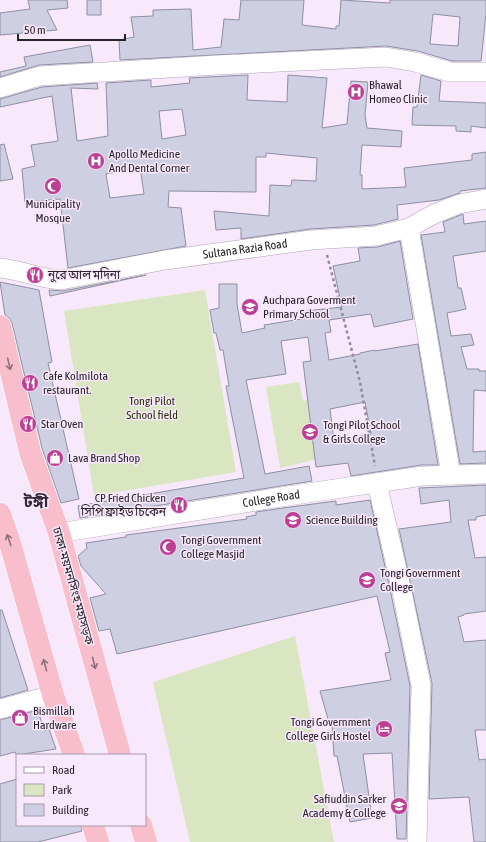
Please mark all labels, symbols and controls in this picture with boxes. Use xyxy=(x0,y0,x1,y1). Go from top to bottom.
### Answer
scale bar xyxy=(18,16,125,42)
text: 50 m xyxy=(24,23,46,37)
place label: Bhawal Homeo Clinic xyxy=(369,78,428,106)
hospital icon: Bhawal Homeo Clinic xyxy=(346,82,366,102)
place label: Apollo Medicine And Dental Corner xyxy=(109,147,190,175)
hospital icon: Apollo Medicine And Dental Corner xyxy=(86,151,106,171)
mosque icon: Municipality Mosque xyxy=(43,176,63,196)
place label: Municipality Mosque xyxy=(25,197,81,225)
street label: Sultana Razia Road xyxy=(202,236,288,262)
restaurant icon: নুরে আল মদিনা xyxy=(25,265,45,285)
place label: নুরে আল মদিনা xyxy=(47,267,121,283)
place label: Auchpara Goverment Primary School xyxy=(263,293,356,321)
school or university icon: Auchpara Goverment Primary School xyxy=(240,297,260,317)
one-way arrow xyxy=(5,357,13,370)
place label: Cafe Kolmilota restaurant. xyxy=(43,369,108,397)
restaurant icon: Cafe Kolmilota restaurant. xyxy=(20,373,40,393)
park label: Tongi Pilot School field xyxy=(126,394,178,422)
restaurant icon: Star Oven xyxy=(18,414,38,434)
place label: Star Oven xyxy=(41,417,83,431)
place label: Tongi Pilot School & Girls College xyxy=(323,418,401,446)
school or university icon: Tongi Pilot School & Girls College xyxy=(300,422,320,442)
shop icon: Lava Brand Shop xyxy=(45,448,65,468)
place label: Lava Brand Shop xyxy=(68,451,140,465)
street label: College Road xyxy=(242,487,301,510)
place label: CP Fried Chicken সিপি ফ্রাইড চিকেন xyxy=(80,491,167,519)
district label: টঙ্গী xyxy=(23,492,49,510)
restaurant icon: CP Fried Chicken সিপি ফ্রাইড চিকেন xyxy=(169,495,189,515)
school or university icon: Science Building xyxy=(283,510,303,530)
place label: Science Building xyxy=(306,513,379,527)
street label: ঢাকা-ময়মনসিংহ মহাসড়ক xyxy=(49,524,98,647)
place label: Tongi Government College Masjid xyxy=(181,533,262,561)
one-way arrow xyxy=(5,534,13,546)
mosque icon: Tongi Government College Masjid xyxy=(158,537,178,557)
place label: Tongi Government College xyxy=(380,566,461,594)
school or university icon: Tongi Government College xyxy=(357,570,377,590)
one-way arrow xyxy=(91,657,99,670)
one-way arrow xyxy=(41,658,48,671)
place label: Bismillah Hardware xyxy=(33,704,76,732)
shop icon: Bismillah Hardware xyxy=(10,708,30,728)
place label: Tongi Government College Girls Hostel xyxy=(286,715,372,743)
hotel icon: Tongi Government College Girls Hostel xyxy=(374,719,394,739)
legend xyxy=(16,754,146,826)
text: Road xyxy=(52,763,75,777)
text: Park xyxy=(52,783,73,797)
place label: Safiuddin Sarker Academy & College xyxy=(303,792,386,820)
school or university icon: Safiuddin Sarker Academy & College xyxy=(389,796,409,816)
text: Building xyxy=(52,803,90,817)

